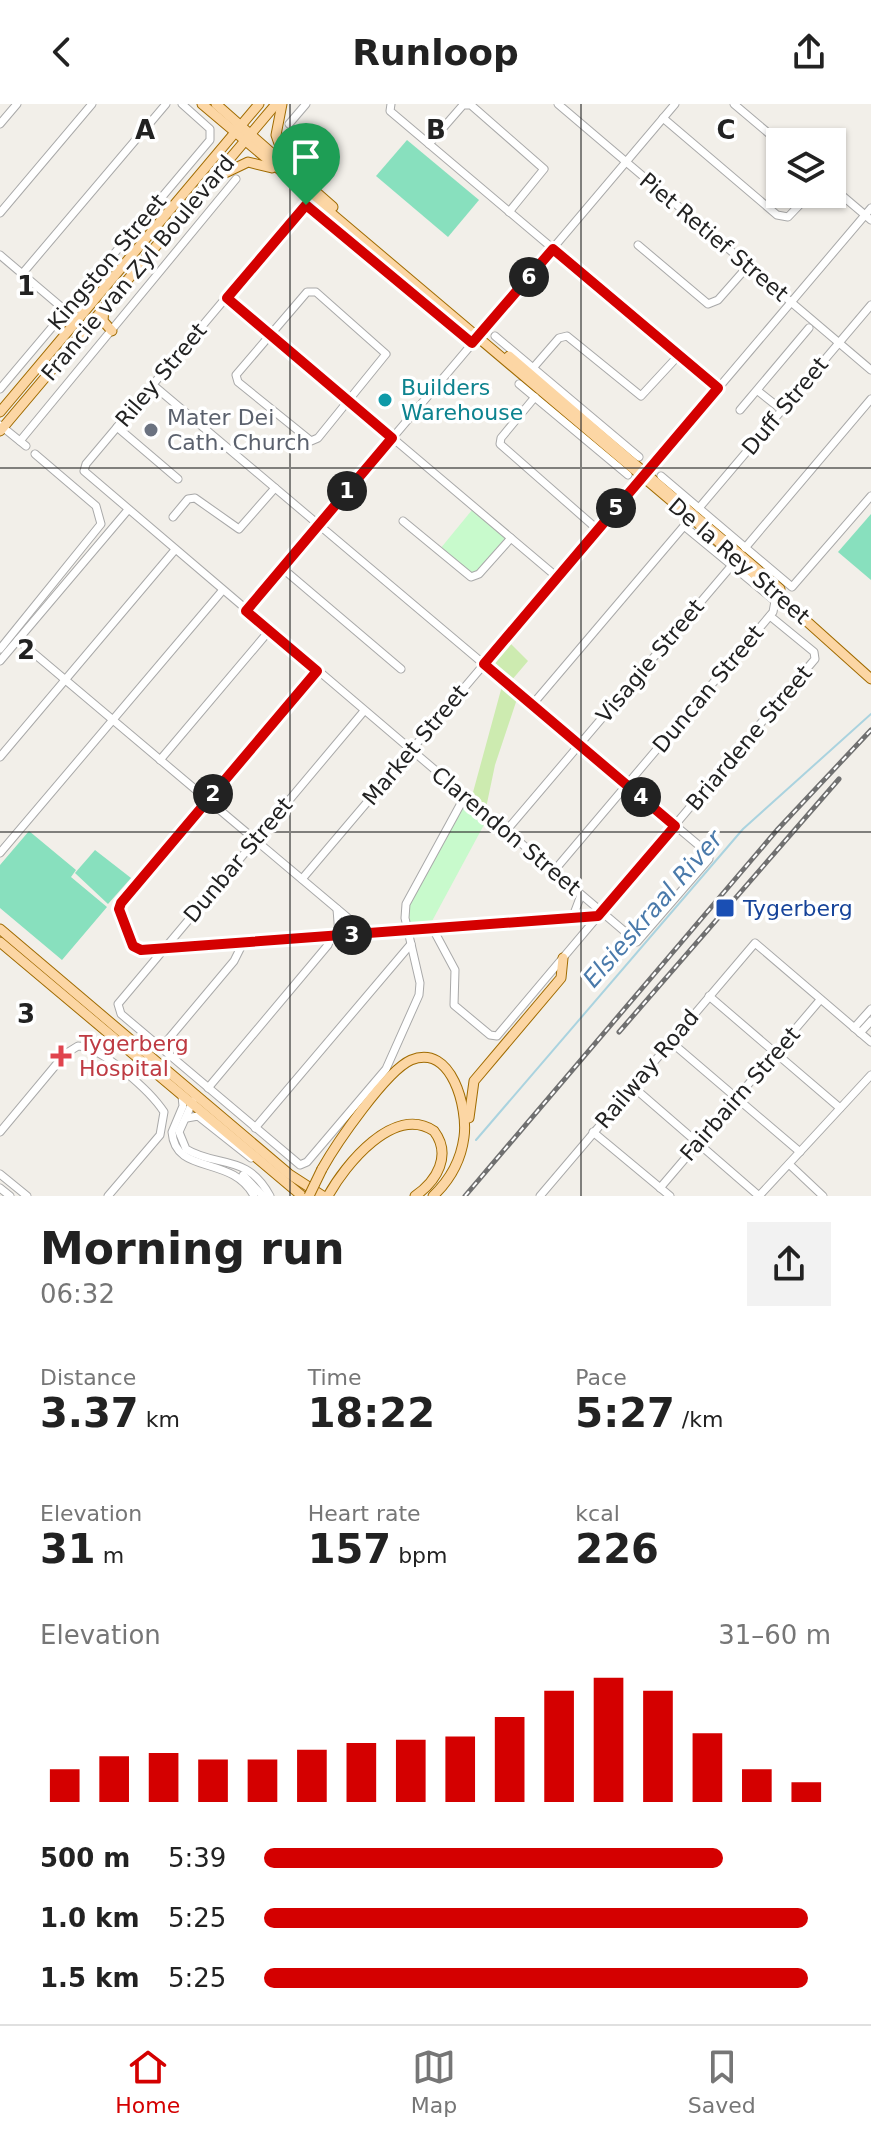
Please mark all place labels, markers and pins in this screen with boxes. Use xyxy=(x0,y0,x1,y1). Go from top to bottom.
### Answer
pin xyxy=(272,123,340,205)
pin: 6 xyxy=(509,257,549,297)
place label: Builders Warehouse xyxy=(401,375,523,425)
marker: Builders Warehouse xyxy=(376,391,394,409)
place label: Mater Dei Cath. Church xyxy=(167,405,310,455)
marker: Mater Dei Cath. Church xyxy=(142,421,160,439)
pin: 1 xyxy=(327,471,367,511)
pin: 5 xyxy=(596,488,636,528)
pin: 2 xyxy=(193,774,233,814)
pin: 4 xyxy=(621,777,661,817)
place label: Tygerberg xyxy=(742,896,853,921)
marker: Tygerberg xyxy=(714,897,736,919)
pin: 3 xyxy=(332,915,372,955)
place label: Tygerberg Hospital xyxy=(78,1031,189,1081)
marker: Tygerberg Hospital xyxy=(50,1045,72,1067)

